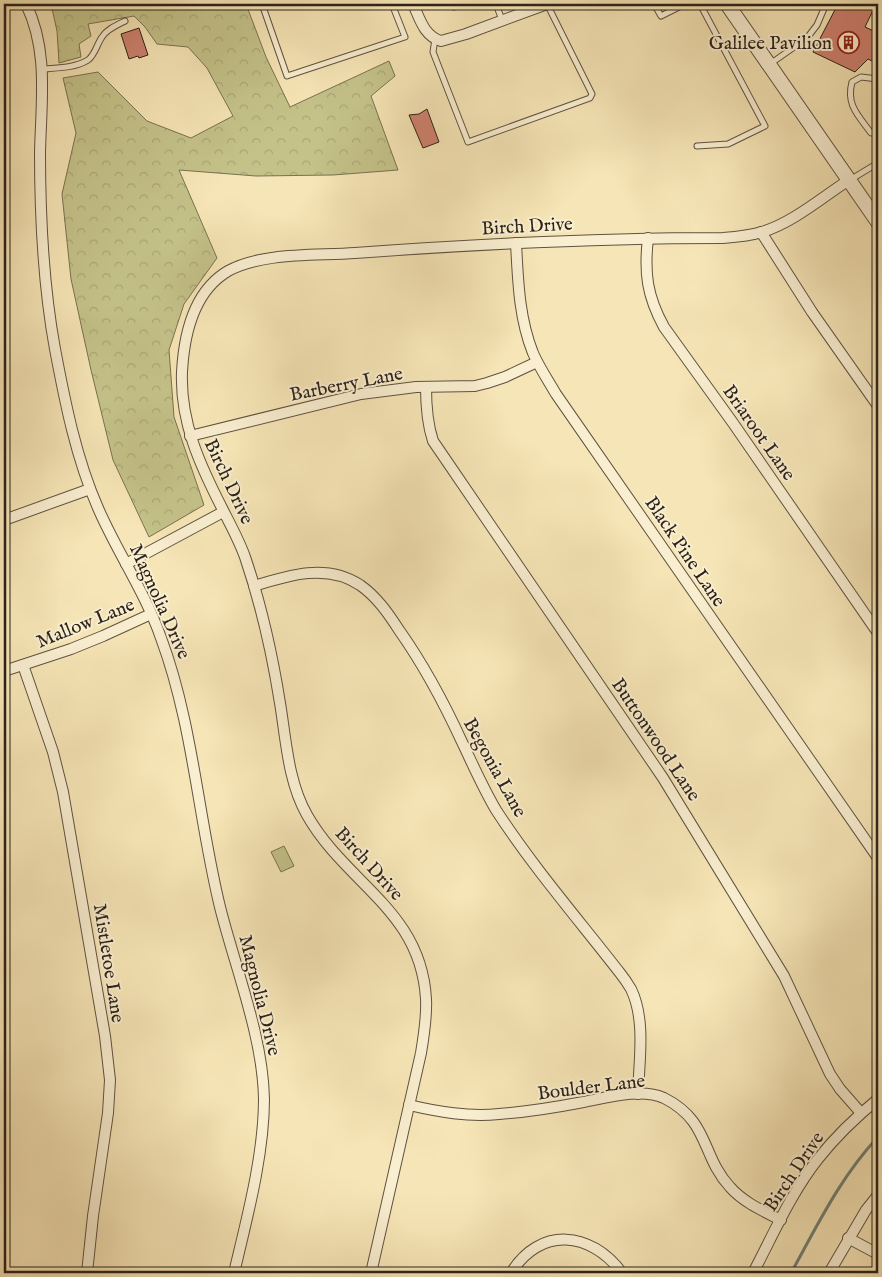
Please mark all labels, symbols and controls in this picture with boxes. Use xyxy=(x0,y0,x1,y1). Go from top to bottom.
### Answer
building icon: Galilee Pavilion xyxy=(836,30,860,54)
place label: Galilee Pavilion xyxy=(709,32,832,56)
street label: Birch Drive xyxy=(481,213,574,241)
street label: Barberry Lane xyxy=(288,362,405,408)
street label: Briaroot Lane xyxy=(717,381,800,486)
street label: Birch Drive xyxy=(198,435,258,529)
street label: Black Pine Lane xyxy=(639,492,730,612)
street label: Magnolia Drive xyxy=(123,540,195,663)
street label: Mallow Lane xyxy=(33,593,139,654)
street label: Buttonwood Lane xyxy=(605,674,705,806)
street label: Begonia Lane xyxy=(457,714,532,822)
street label: Birch Drive xyxy=(329,822,408,906)
street label: Mistletoe Lane xyxy=(87,902,129,1025)
street label: Magnolia Drive xyxy=(232,933,286,1059)
street label: Boulder Lane xyxy=(536,1069,647,1106)
street label: Birch Drive xyxy=(759,1127,830,1217)

